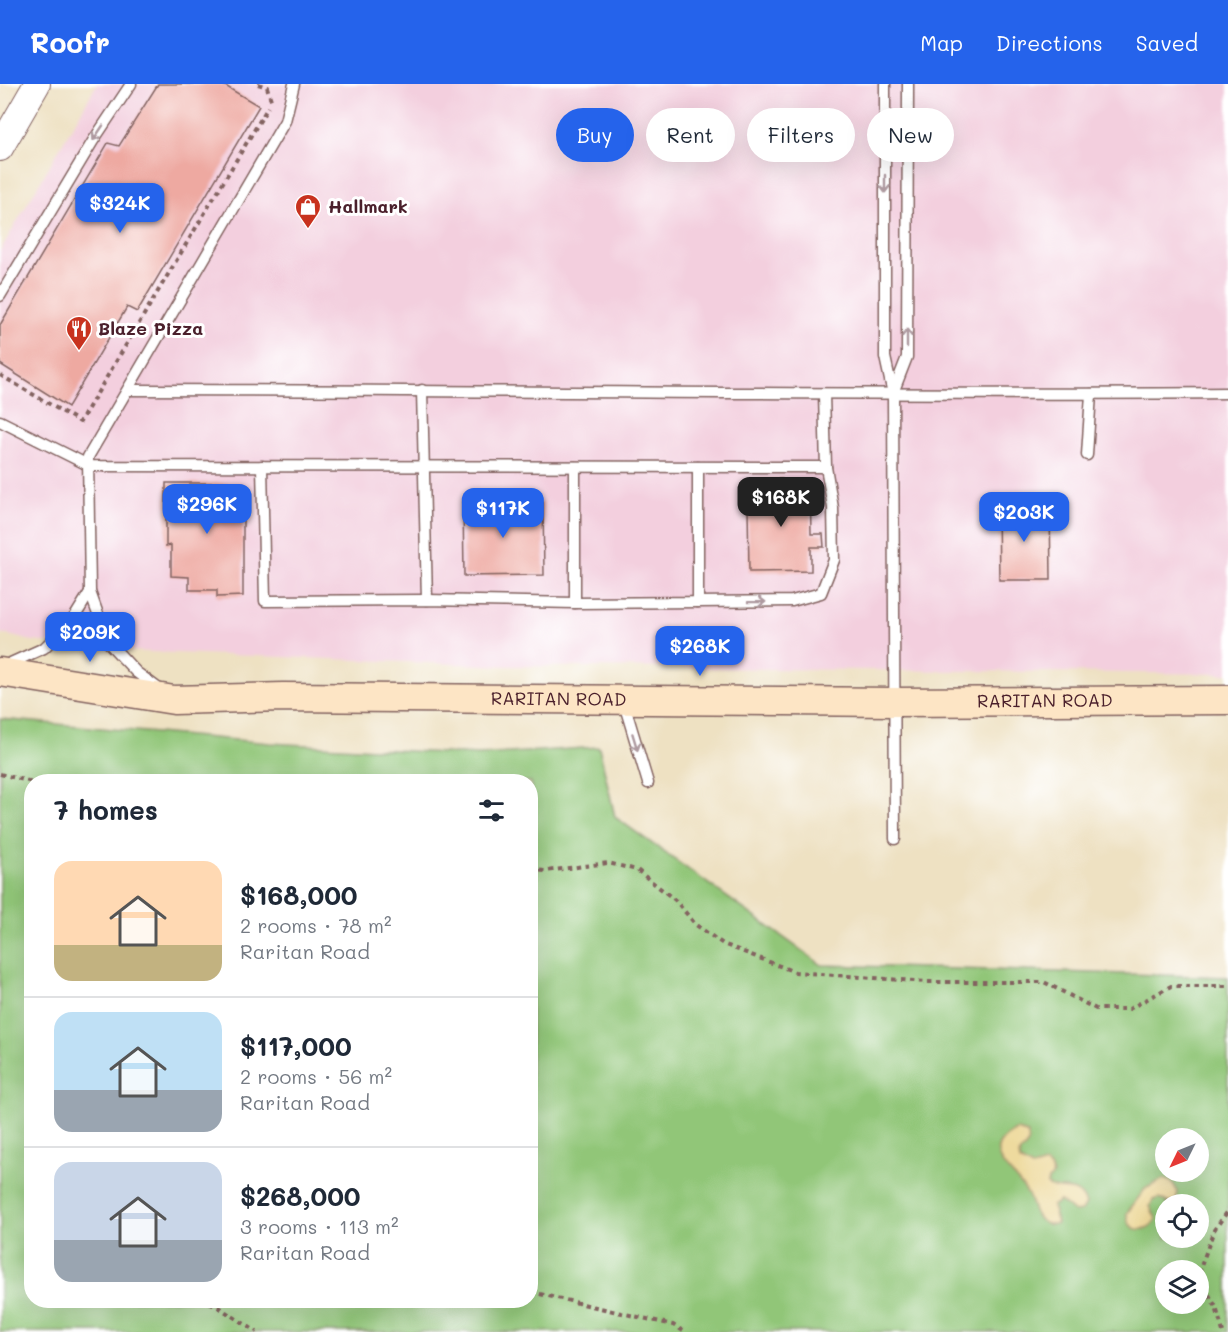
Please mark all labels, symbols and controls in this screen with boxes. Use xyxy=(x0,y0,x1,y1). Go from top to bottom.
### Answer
text: Roofr xyxy=(30,24,110,60)
text: Map xyxy=(920,29,963,56)
text: Directions xyxy=(996,29,1103,56)
text: Saved xyxy=(1136,29,1198,56)
chip: Buy xyxy=(556,108,634,162)
chip: Rent xyxy=(646,108,735,162)
chip: Filters xyxy=(747,108,855,162)
chip: New xyxy=(867,108,954,162)
one-way arrow xyxy=(92,124,104,140)
one-way arrow xyxy=(879,174,891,194)
pin: $324K xyxy=(78,183,162,234)
text: $324K xyxy=(89,189,151,215)
shop icon: Hallmark xyxy=(293,192,323,230)
place label: Hallmark xyxy=(328,194,408,218)
restaurant icon: Blaze Pizza xyxy=(64,314,94,352)
place label: Blaze Pizza xyxy=(98,316,203,340)
one-way arrow xyxy=(901,328,913,348)
pin: $168K xyxy=(739,477,823,528)
text: $168K xyxy=(752,483,810,509)
pin: $296K xyxy=(165,484,249,535)
pin: $117K xyxy=(461,488,545,539)
text: $296K xyxy=(177,490,237,516)
pin: $203K xyxy=(982,492,1066,543)
text: $117K xyxy=(476,494,530,520)
text: $203K xyxy=(993,498,1055,524)
one-way arrow xyxy=(746,596,766,608)
pin: $209K xyxy=(48,612,132,663)
text: $209K xyxy=(59,618,121,644)
pin: $268K xyxy=(658,626,742,677)
text: $268K xyxy=(669,632,731,658)
street label: RARITAN ROAD xyxy=(491,686,627,711)
street label: RARITAN ROAD xyxy=(977,688,1113,713)
one-way arrow xyxy=(630,732,641,751)
text: 7 homes xyxy=(54,793,158,827)
icon: filters xyxy=(475,794,508,827)
text: $168,000 xyxy=(240,878,358,912)
icon: home xyxy=(102,885,174,957)
text: 2 rooms · 78 m² xyxy=(240,912,392,938)
text: Raritan Road xyxy=(240,938,370,964)
text: $117,000 xyxy=(240,1029,352,1063)
icon: home xyxy=(102,1036,174,1108)
text: 2 rooms · 56 m² xyxy=(240,1063,392,1089)
text: Raritan Road xyxy=(240,1089,370,1115)
north arrow xyxy=(1155,1128,1209,1182)
map controls xyxy=(1155,1128,1209,1314)
text: $268,000 xyxy=(240,1179,361,1213)
icon: home xyxy=(102,1186,174,1258)
button: locate xyxy=(1155,1194,1209,1248)
text: 3 rooms · 113 m² xyxy=(240,1213,399,1239)
text: Raritan Road xyxy=(240,1239,370,1265)
button: layers xyxy=(1155,1260,1209,1314)

